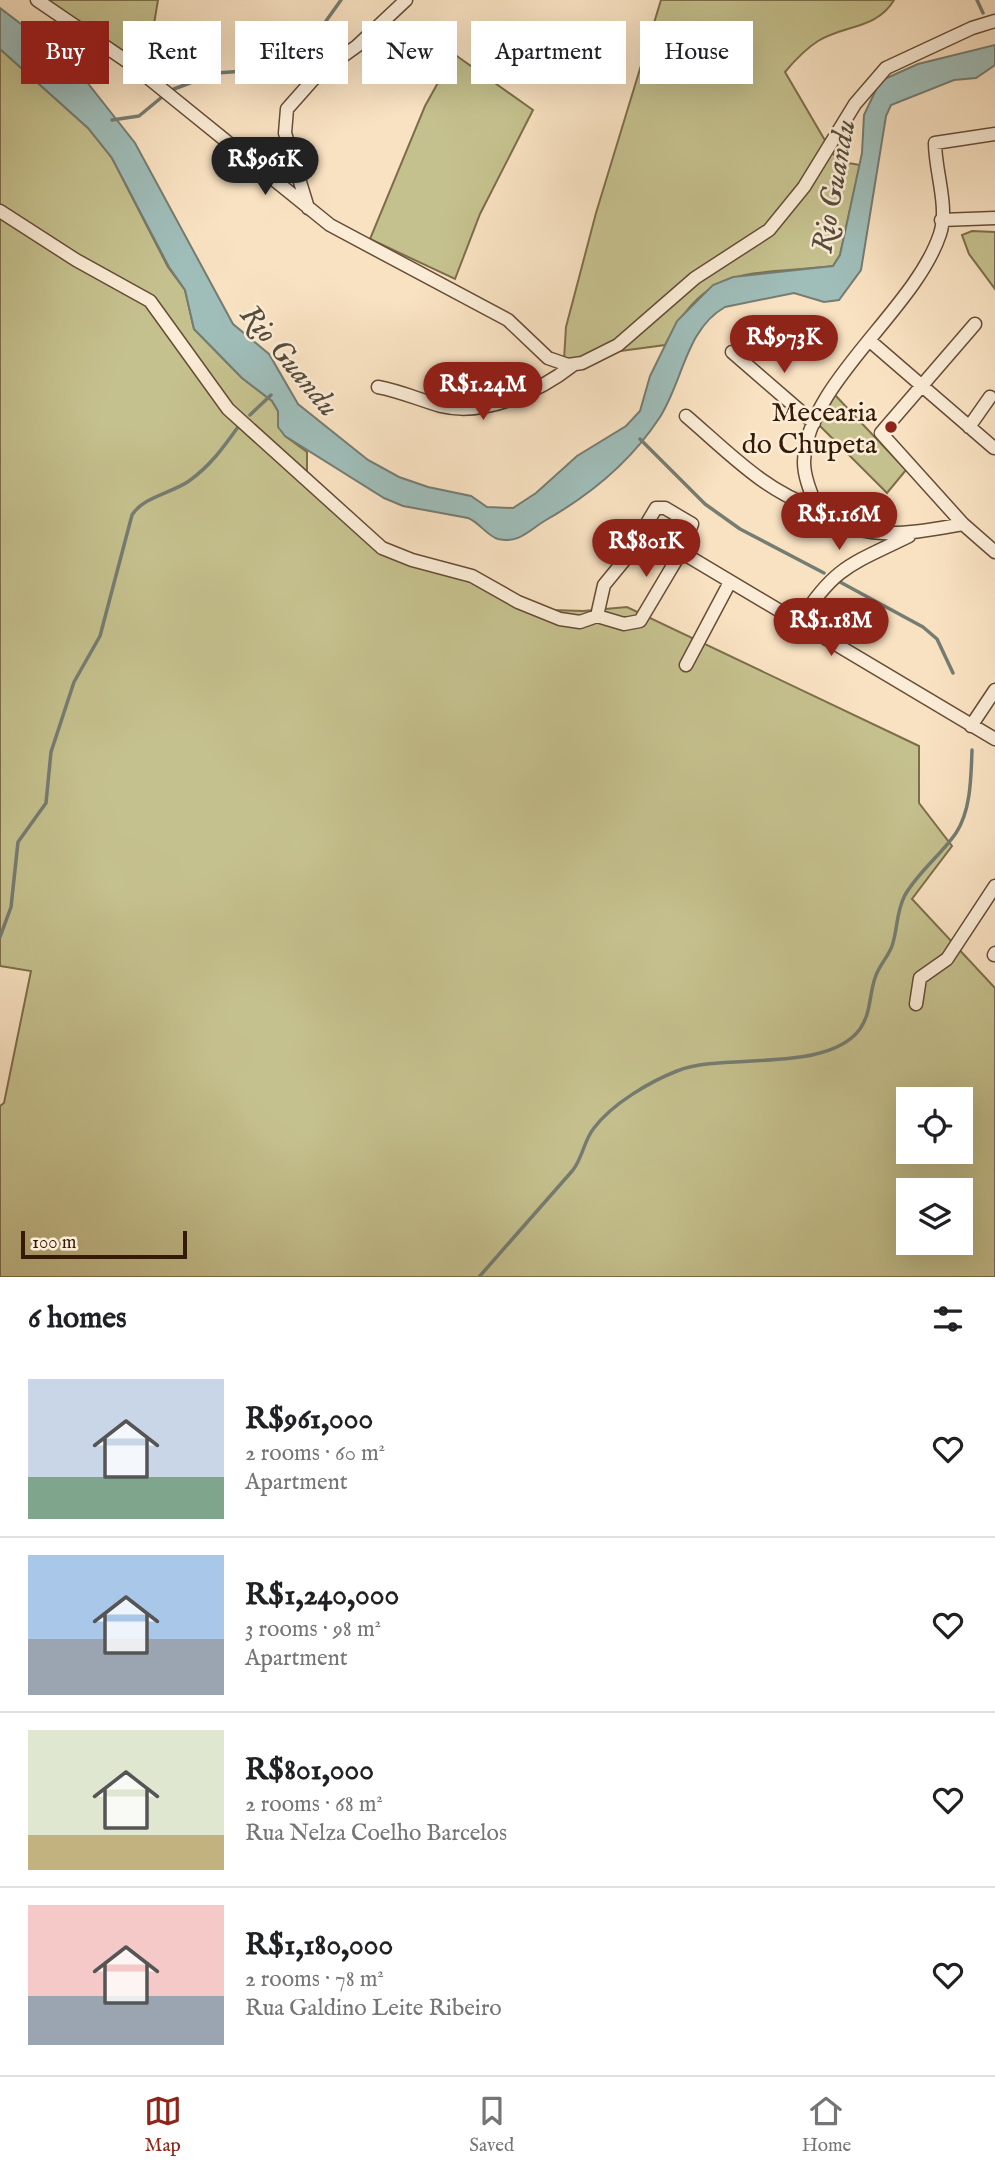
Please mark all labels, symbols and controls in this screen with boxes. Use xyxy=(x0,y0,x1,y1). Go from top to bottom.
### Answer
chip: Buy xyxy=(21,21,109,84)
chip: Rent xyxy=(123,21,221,84)
chip: Filters xyxy=(235,21,348,84)
chip: New xyxy=(362,21,457,84)
chip: Apartment xyxy=(471,21,626,84)
chip: House xyxy=(640,21,753,84)
water label: Rio Guandu xyxy=(805,117,865,256)
pin: R$961K xyxy=(208,138,322,197)
text: R$961K xyxy=(228,145,302,174)
water label: Rio Guandu xyxy=(230,297,346,425)
pin: R$973K xyxy=(727,316,841,375)
text: R$973K xyxy=(746,323,822,352)
pin: R$1.24M xyxy=(418,362,548,422)
text: R$1.24M xyxy=(439,370,527,399)
place label: Mecearia do Chupeta xyxy=(742,396,878,463)
marker: Mecearia do Chupeta xyxy=(883,419,899,435)
pin: R$1.16M xyxy=(774,492,904,552)
text: R$1.16M xyxy=(797,500,881,529)
pin: R$801K xyxy=(589,520,703,579)
text: R$801K xyxy=(608,527,684,556)
pin: R$1.18M xyxy=(766,598,896,658)
text: R$1.18M xyxy=(790,606,872,635)
map controls xyxy=(896,1087,973,1255)
button: locate xyxy=(896,1087,973,1164)
button: layers xyxy=(896,1178,973,1255)
scale bar xyxy=(21,1228,187,1260)
text: 100 m xyxy=(32,1231,76,1255)
text: 6 homes xyxy=(28,1300,127,1338)
icon: filters xyxy=(929,1300,967,1338)
text: R$961,000 xyxy=(245,1401,373,1439)
icon: home xyxy=(84,1407,168,1491)
icon: heart xyxy=(929,1430,967,1468)
text: 2 rooms · 60 m² xyxy=(245,1439,385,1468)
text: Apartment xyxy=(245,1468,348,1497)
text: R$1,240,000 xyxy=(245,1577,399,1615)
icon: home xyxy=(84,1583,168,1667)
icon: heart xyxy=(929,1606,967,1644)
text: 3 rooms · 98 m² xyxy=(245,1615,381,1644)
text: Apartment xyxy=(245,1644,348,1673)
text: R$801,000 xyxy=(245,1752,374,1790)
icon: home xyxy=(84,1758,168,1842)
icon: heart xyxy=(929,1781,967,1819)
text: 2 rooms · 68 m² xyxy=(245,1790,383,1819)
text: Rua Nelza Coelho Barcelos xyxy=(245,1819,507,1848)
text: R$1,180,000 xyxy=(245,1927,393,1965)
icon: home xyxy=(84,1933,168,2017)
icon: heart xyxy=(929,1956,967,1994)
text: 2 rooms · 78 m² xyxy=(245,1965,384,1994)
text: Rua Galdino Leite Ribeiro xyxy=(245,1994,502,2023)
tab: Map xyxy=(144,2092,182,2158)
tab: Saved xyxy=(469,2092,514,2158)
tab: Home xyxy=(802,2092,851,2158)

